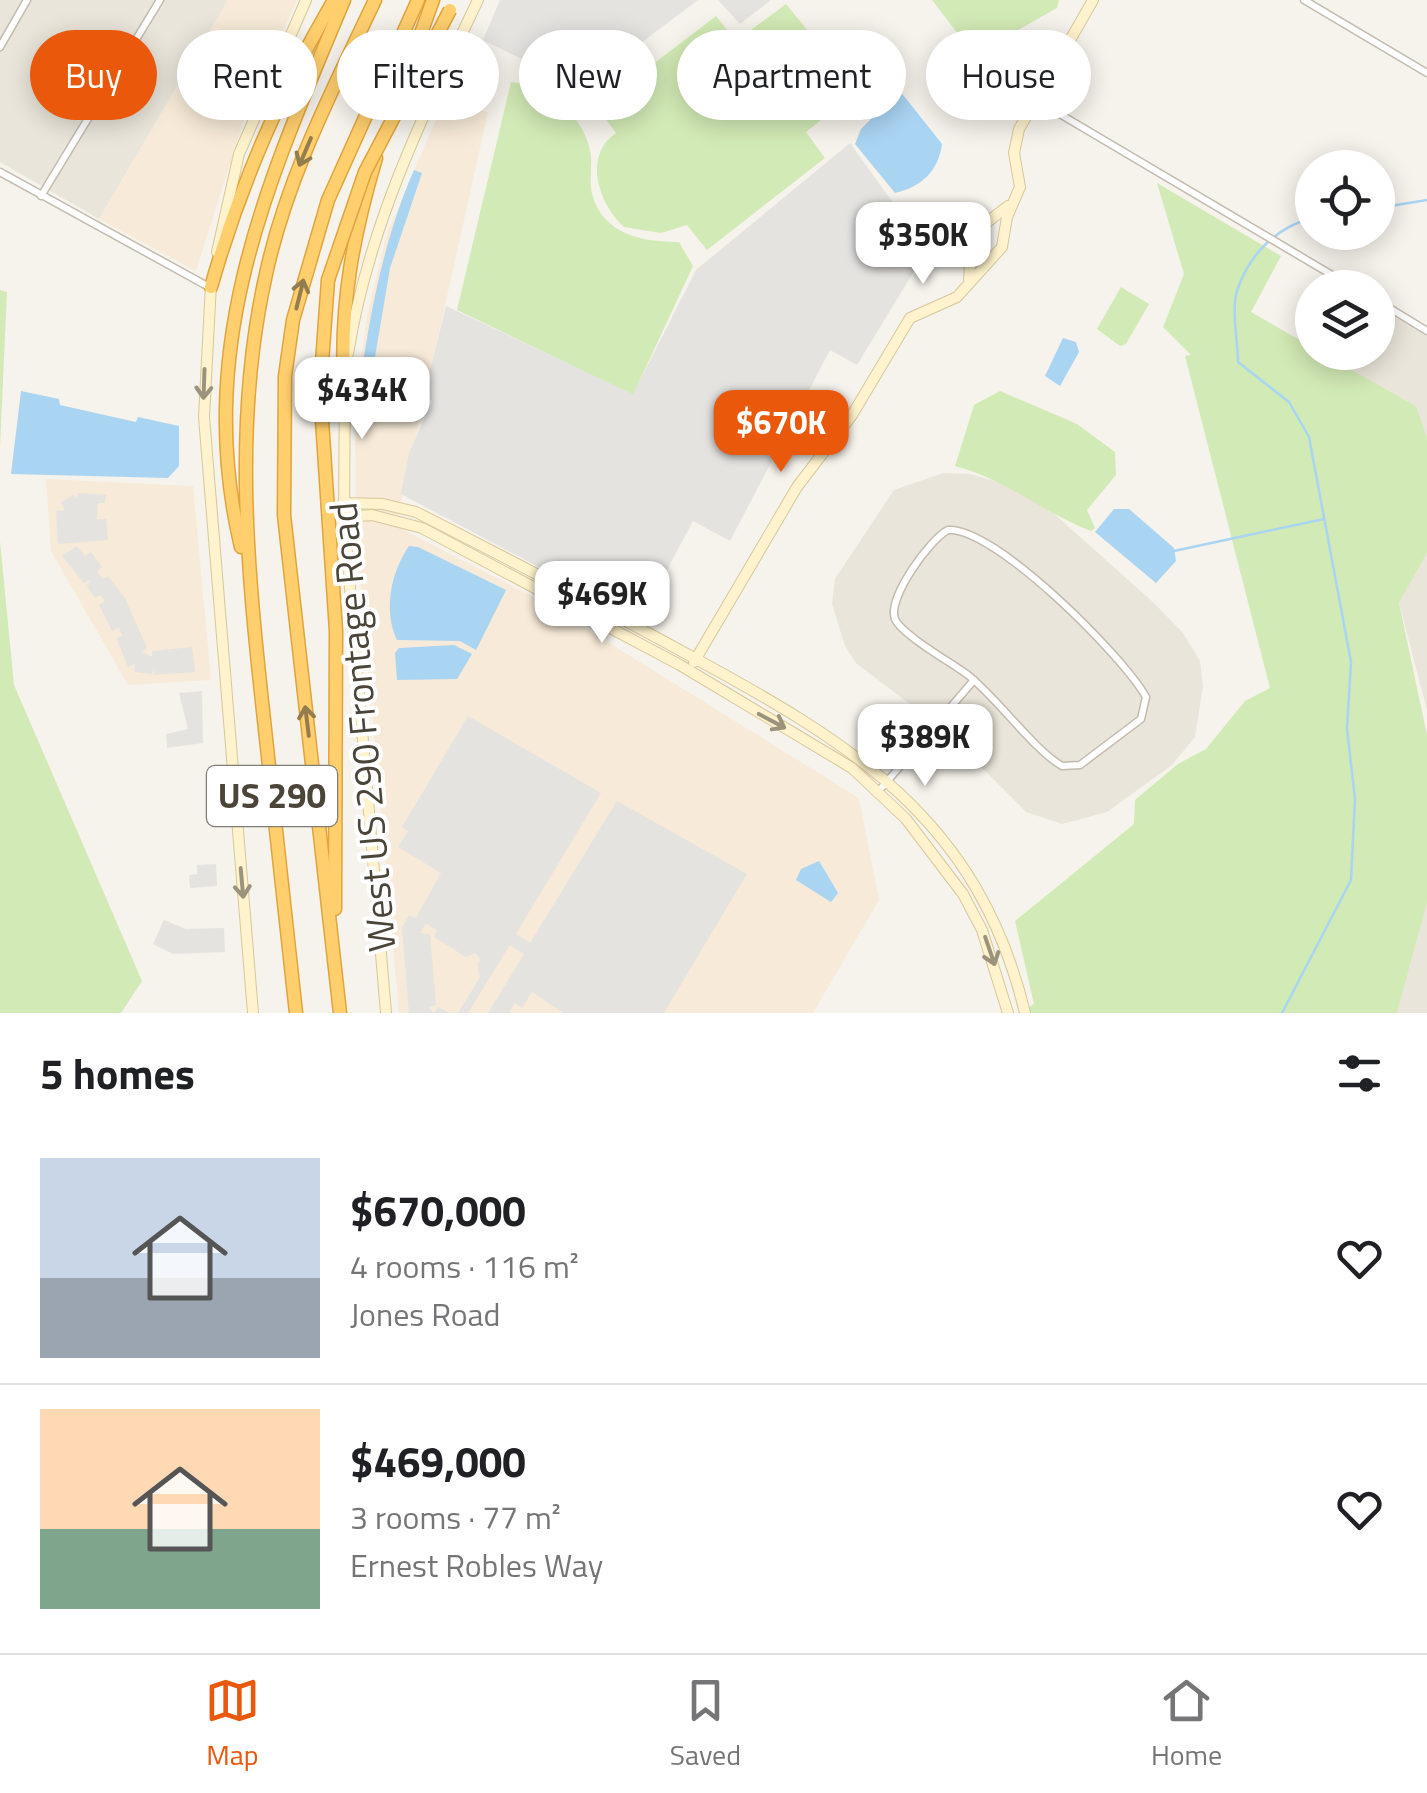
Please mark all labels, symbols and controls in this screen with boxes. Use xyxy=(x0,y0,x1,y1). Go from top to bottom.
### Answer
chip: Buy xyxy=(30,30,157,120)
chip: Rent xyxy=(177,30,317,120)
chip: Filters xyxy=(337,30,499,120)
chip: New xyxy=(519,30,657,120)
chip: Apartment xyxy=(677,30,906,120)
chip: House xyxy=(926,30,1091,120)
one-way arrow xyxy=(295,136,313,167)
map controls xyxy=(1295,150,1395,370)
button: locate xyxy=(1295,150,1395,250)
pin: $350K xyxy=(853,202,993,287)
text: $350K xyxy=(878,210,968,258)
button: layers xyxy=(1295,270,1395,370)
one-way arrow xyxy=(291,279,310,310)
pin: $434K xyxy=(292,357,432,442)
text: $434K xyxy=(317,365,407,413)
one-way arrow xyxy=(195,368,214,400)
pin: $670K xyxy=(711,390,851,475)
text: $670K xyxy=(736,398,826,446)
street label: West US 290 Frontage Road xyxy=(313,500,411,954)
pin: $469K xyxy=(532,561,672,646)
text: $469K xyxy=(557,569,647,617)
pin: $389K xyxy=(855,704,995,789)
one-way arrow xyxy=(297,705,316,738)
one-way arrow xyxy=(757,711,787,731)
text: $389K xyxy=(880,712,970,760)
road number: US 290 xyxy=(207,766,337,826)
one-way arrow xyxy=(233,866,252,898)
one-way arrow xyxy=(982,935,1000,967)
text: 5 homes xyxy=(40,1041,195,1105)
icon: filters xyxy=(1332,1046,1387,1101)
text: $670,000 xyxy=(350,1178,526,1242)
icon: home xyxy=(120,1198,240,1318)
icon: heart xyxy=(1332,1231,1387,1286)
text: 4 rooms · 116 m² xyxy=(350,1242,579,1290)
text: Jones Road xyxy=(350,1290,501,1338)
text: $469,000 xyxy=(350,1429,526,1493)
icon: home xyxy=(120,1449,240,1569)
icon: heart xyxy=(1332,1482,1387,1537)
text: 3 rooms · 77 m² xyxy=(350,1493,561,1541)
text: Ernest Robles Way xyxy=(350,1541,603,1589)
tab: Map xyxy=(205,1673,260,1776)
tab: Saved xyxy=(670,1673,741,1776)
tab: Home xyxy=(1151,1673,1222,1776)

